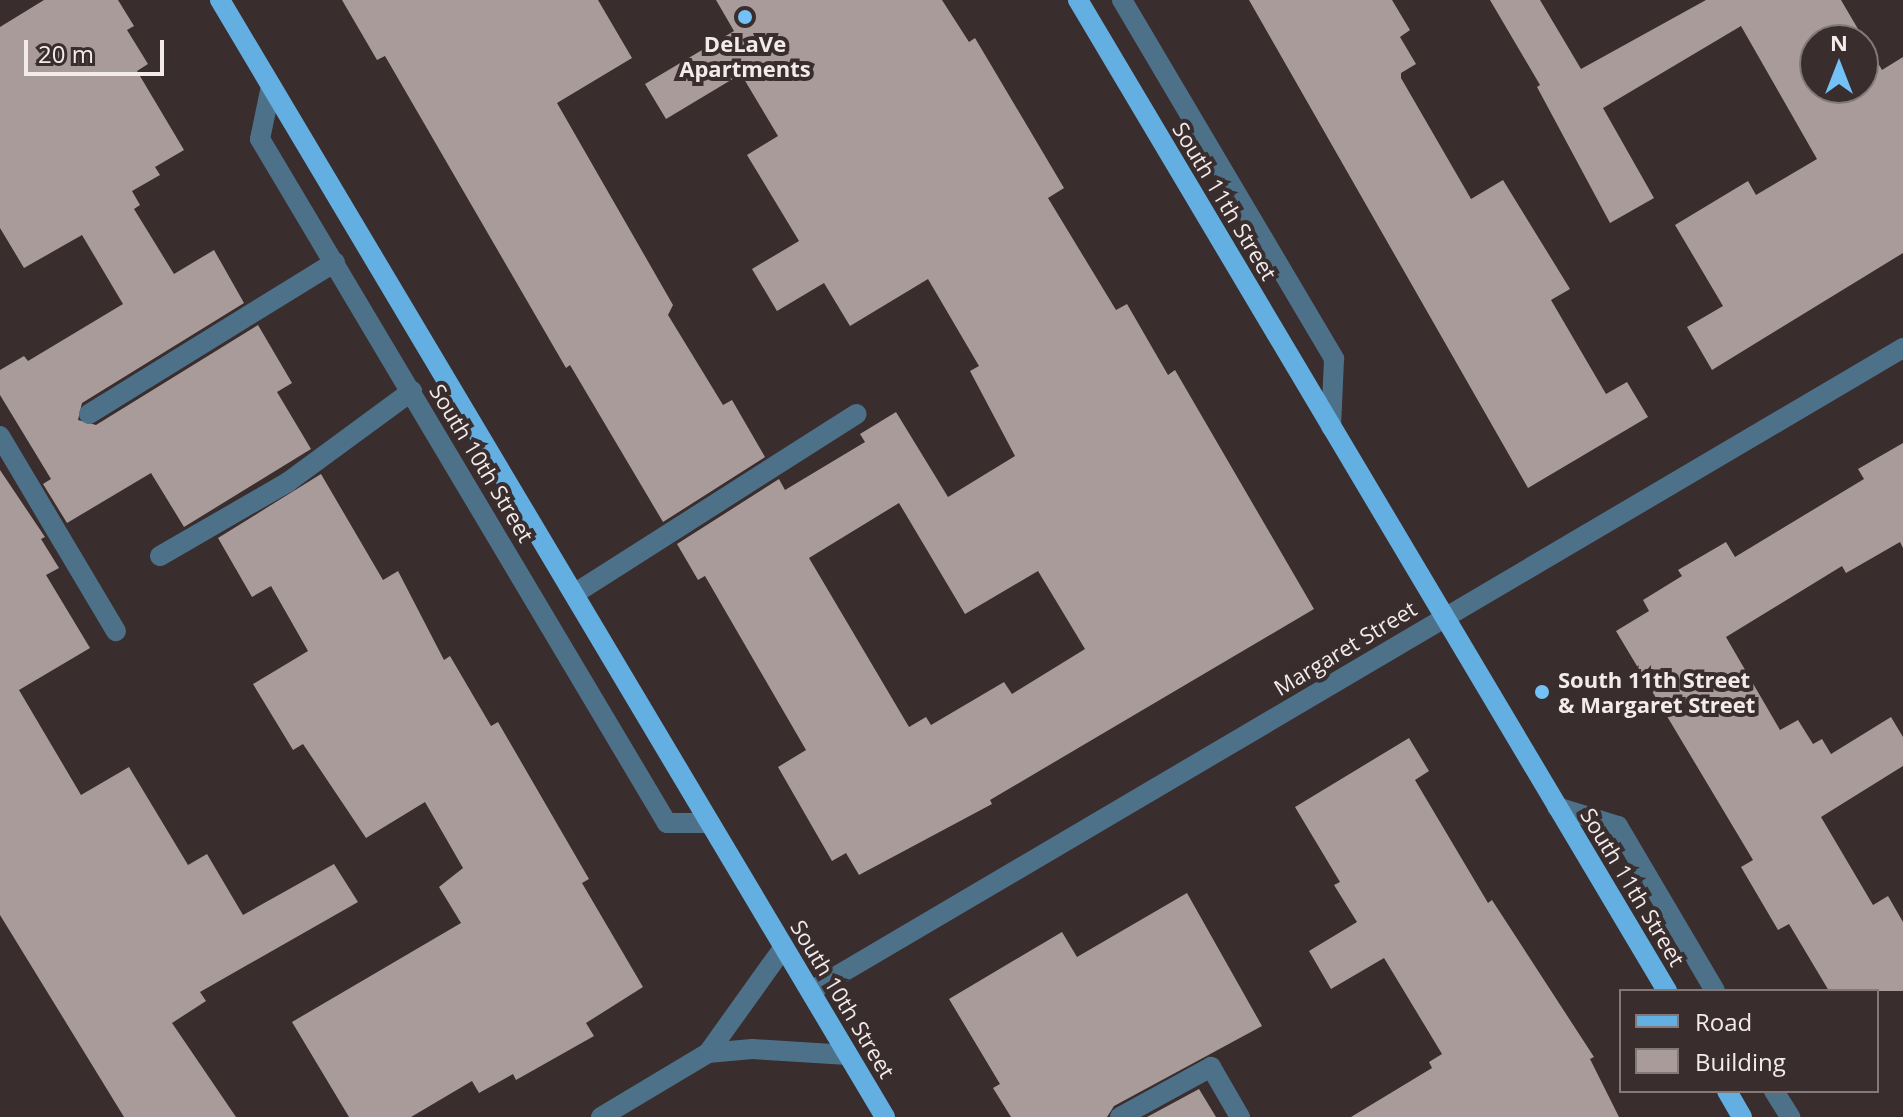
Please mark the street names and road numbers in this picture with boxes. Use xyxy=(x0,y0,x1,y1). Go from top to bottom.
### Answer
street label: South 11th Street xyxy=(1167,117,1283,285)
street label: South 10th Street xyxy=(424,379,540,547)
street label: Margaret Street xyxy=(1269,595,1421,701)
street label: South 11th Street xyxy=(1575,803,1691,971)
street label: South 10th Street xyxy=(785,915,901,1083)

